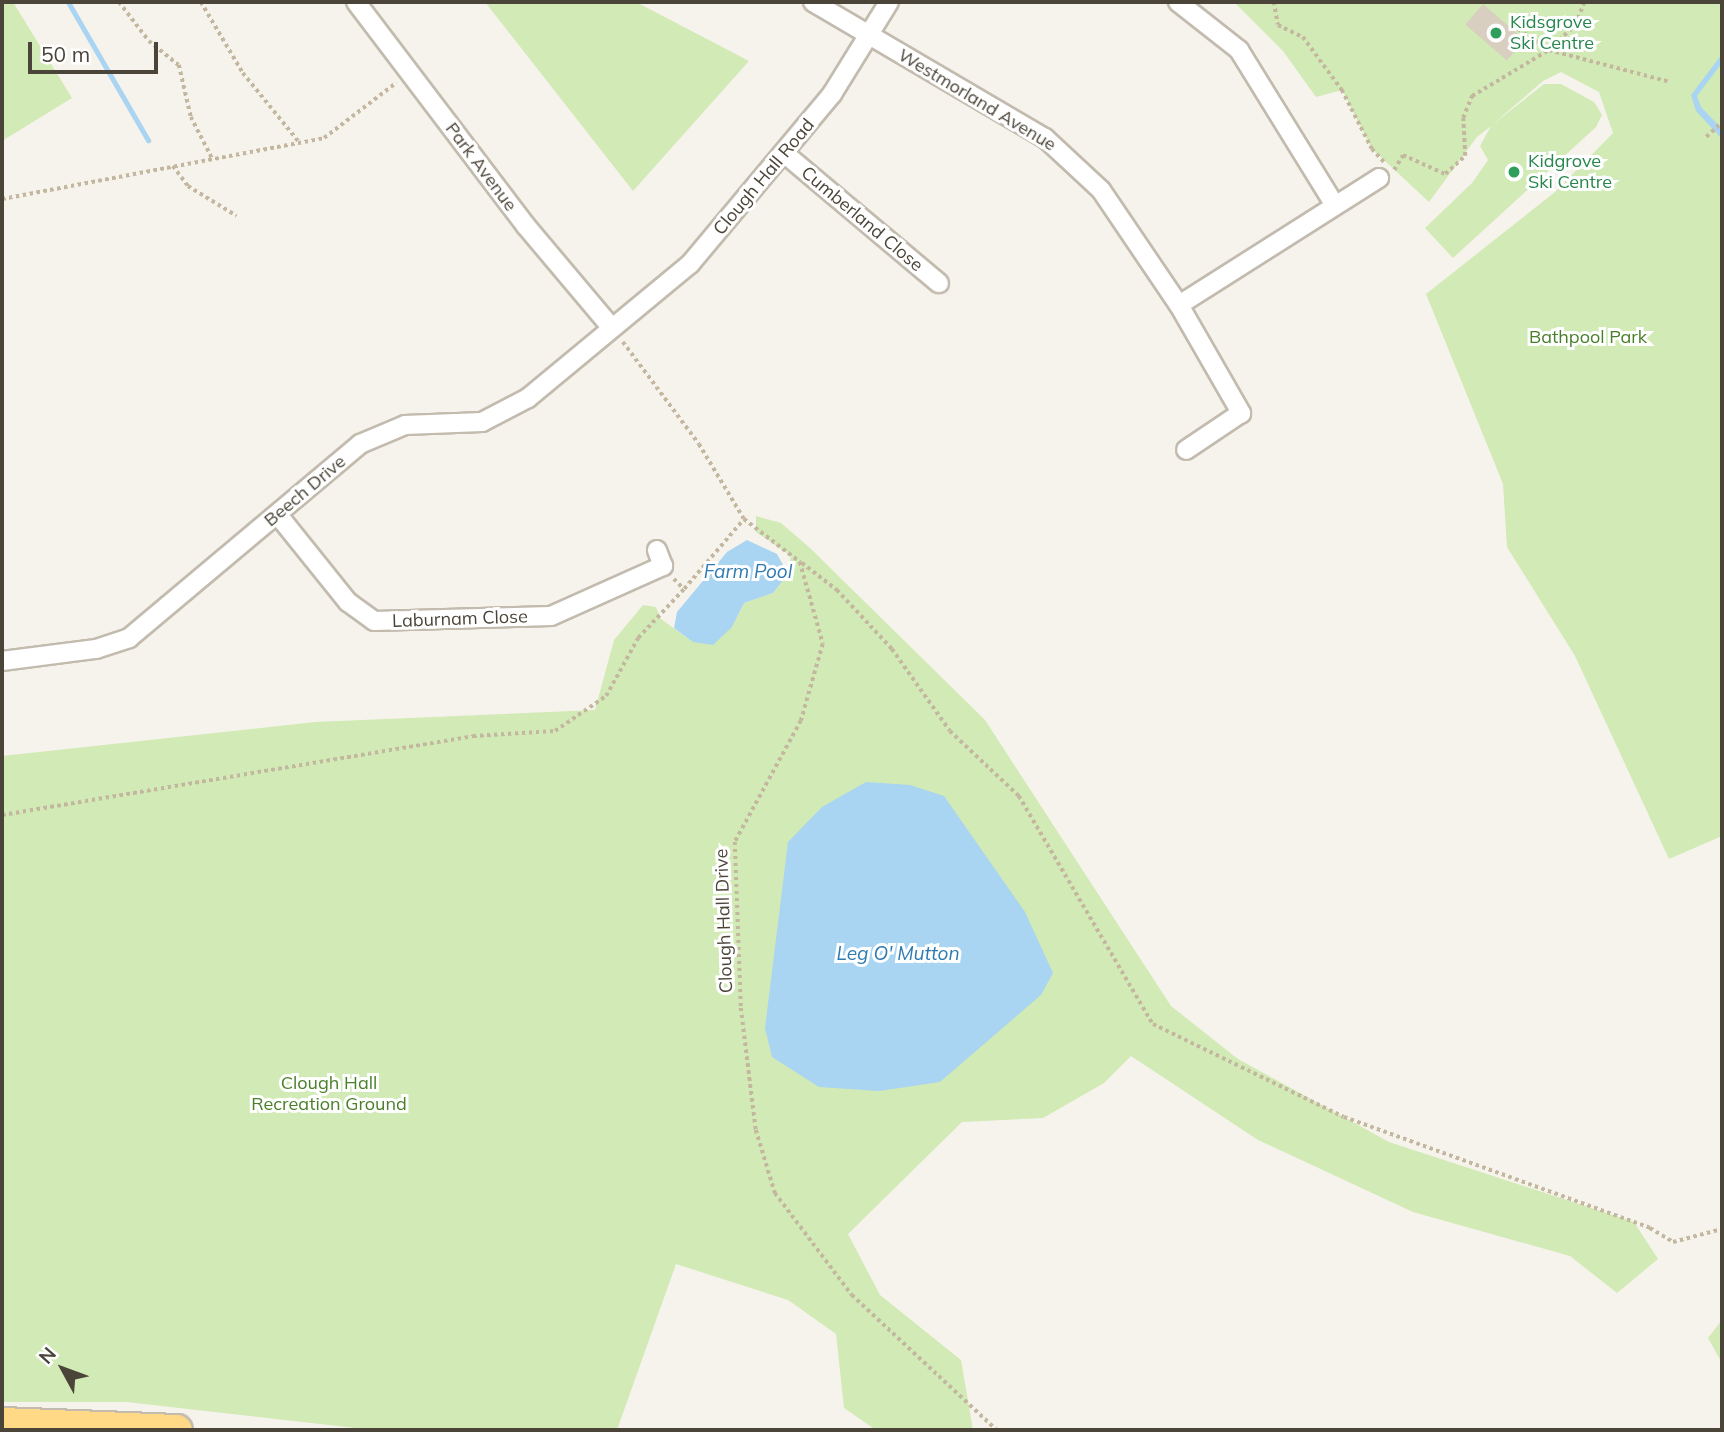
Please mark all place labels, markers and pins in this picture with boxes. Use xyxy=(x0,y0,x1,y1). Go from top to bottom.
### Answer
place label: Kidsgrove Ski Centre xyxy=(1510,12,1594,54)
marker: Kidsgrove Ski Centre xyxy=(1488,25,1504,41)
place label: Kidgrove Ski Centre xyxy=(1528,151,1612,194)
marker: Kidgrove Ski Centre xyxy=(1506,164,1522,180)

